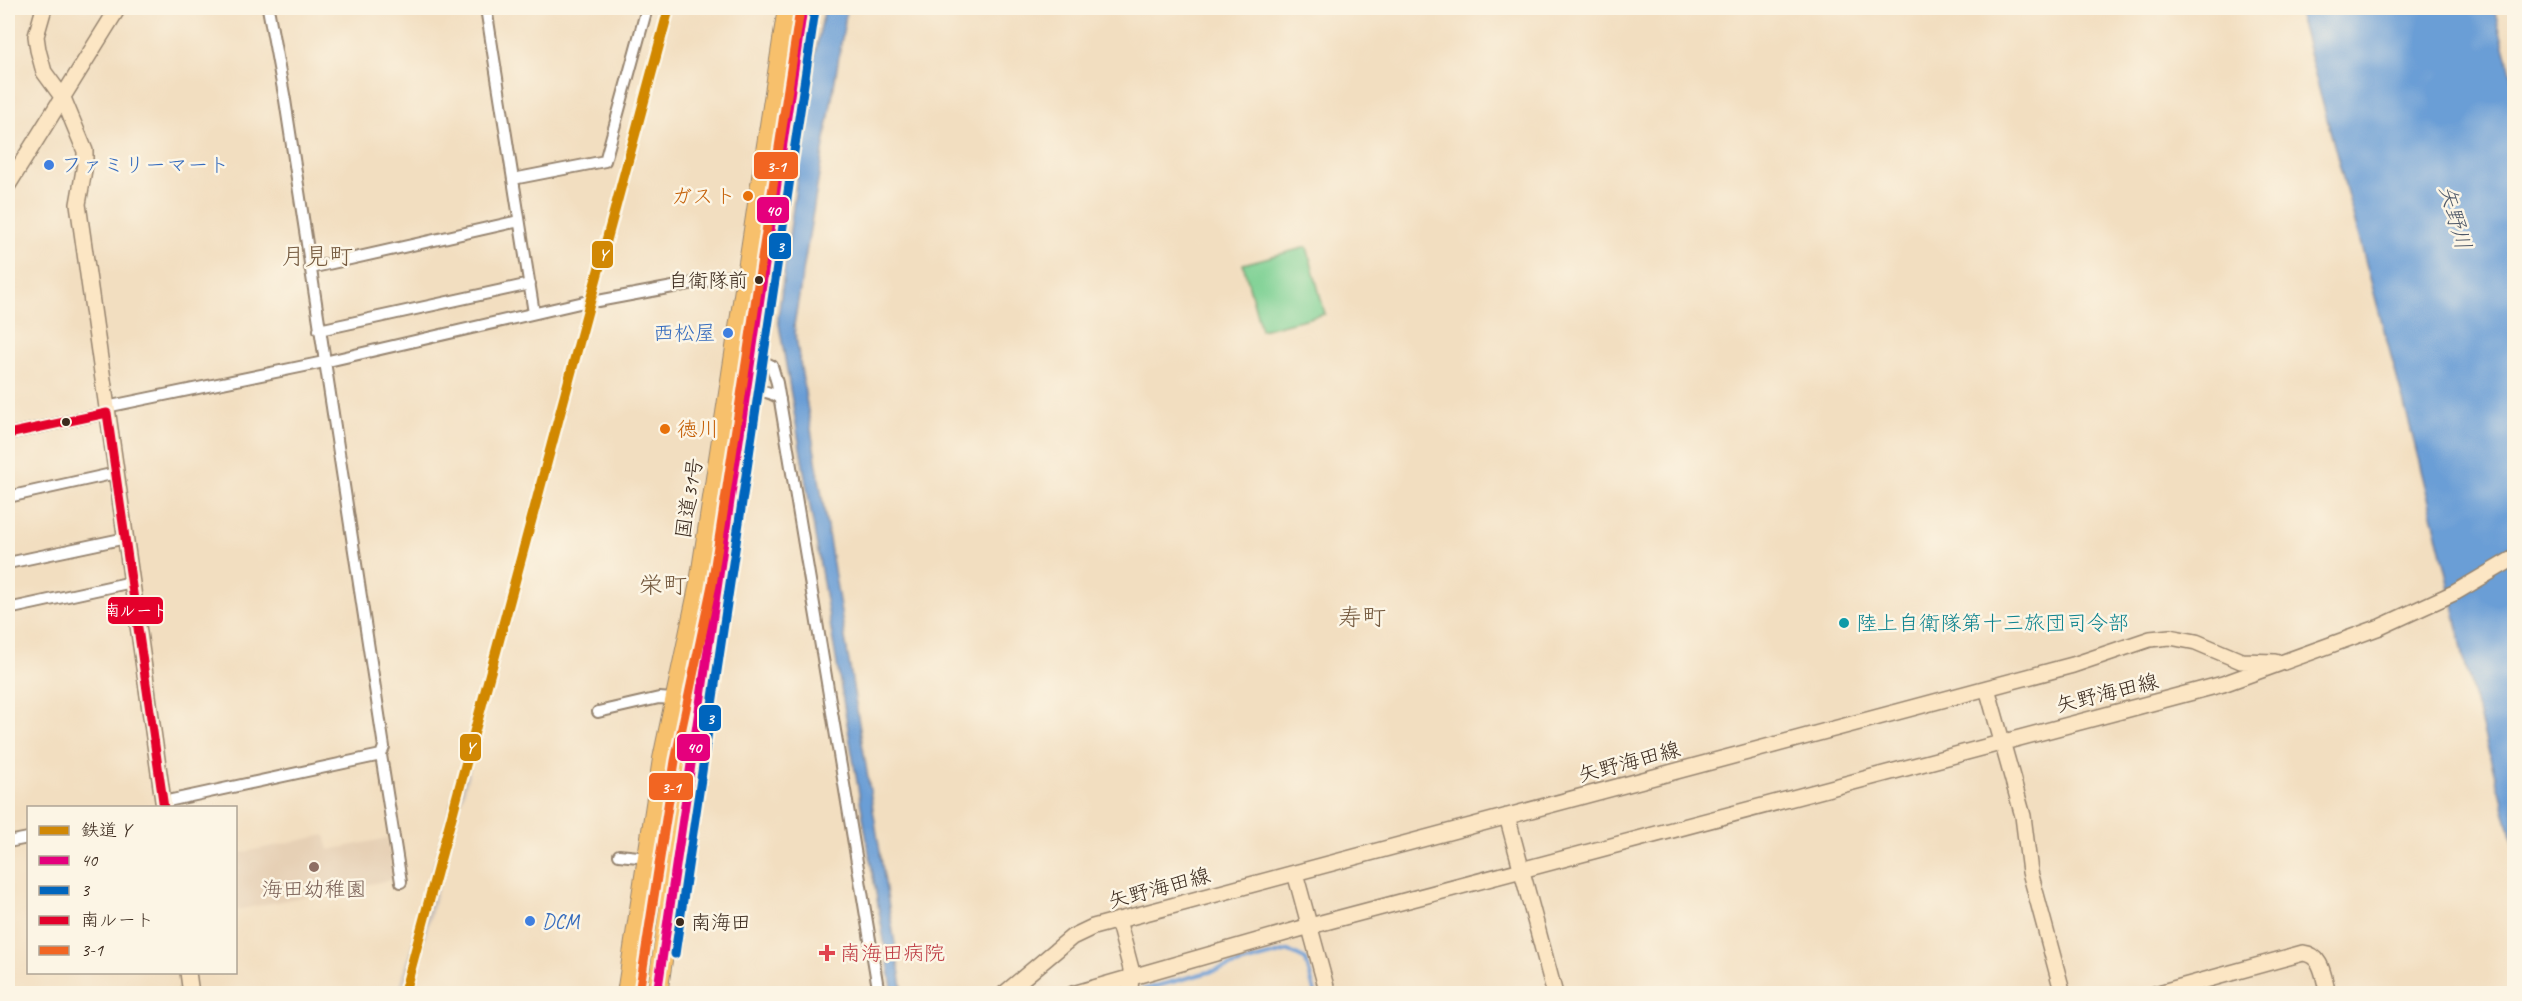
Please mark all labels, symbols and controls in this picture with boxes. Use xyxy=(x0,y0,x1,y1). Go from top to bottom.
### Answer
line badge: 3-1 xyxy=(753,151,799,180)
place label: ファミリーマート xyxy=(61,152,229,178)
text: 3-1 xyxy=(766,157,788,177)
marker: ファミリーマート xyxy=(42,158,56,172)
water label: 矢野川 xyxy=(2432,182,2478,253)
place label: ガスト xyxy=(671,183,736,209)
marker: ガスト xyxy=(741,189,755,203)
line badge: 40 xyxy=(756,196,790,224)
text: 40 xyxy=(766,201,782,221)
line badge: 3 xyxy=(768,232,792,260)
text: 3 xyxy=(776,237,785,257)
line badge: Y xyxy=(591,240,614,269)
district label: 月見町 xyxy=(281,241,353,271)
text: Y xyxy=(599,245,611,265)
place label: 自衛隊前 xyxy=(668,268,748,293)
marker: 自衛隊前 xyxy=(753,274,765,286)
place label: 西松屋 xyxy=(653,320,716,346)
marker: 西松屋 xyxy=(721,326,735,340)
unlabelled marker xyxy=(60,416,72,428)
place label: 徳川 xyxy=(677,416,719,442)
marker: 徳川 xyxy=(658,422,672,436)
street label: 国道31号 xyxy=(670,456,708,540)
district label: 栄町 xyxy=(639,570,687,600)
line badge: 南ルート xyxy=(107,596,164,625)
text: 南ルート xyxy=(104,601,168,621)
district label: 寿町 xyxy=(1338,602,1386,632)
place label: 陸上自衛隊第十三旅団司令部 xyxy=(1856,610,2129,636)
marker: 陸上自衛隊第十三旅団司令部 xyxy=(1837,616,1851,630)
street label: 矢野海田線 xyxy=(2053,668,2161,718)
line badge: 3 xyxy=(698,704,722,732)
text: 3 xyxy=(706,709,715,729)
line badge: Y xyxy=(459,733,482,762)
line badge: 40 xyxy=(676,733,711,762)
street label: 矢野海田線 xyxy=(1575,736,1683,788)
text: Y xyxy=(466,738,478,758)
text: 40 xyxy=(687,738,703,758)
line badge: 3-1 xyxy=(648,772,694,801)
text: 3-1 xyxy=(661,778,683,798)
legend xyxy=(27,806,237,974)
text: 鉄道 Y xyxy=(81,819,134,841)
text: 40 xyxy=(81,849,99,871)
marker: 海田幼稚園 xyxy=(307,860,321,874)
street label: 矢野海田線 xyxy=(1105,862,1213,914)
place label: 海田幼稚園 xyxy=(262,876,367,902)
text: 3 xyxy=(81,879,91,901)
place label: DCM xyxy=(542,908,580,934)
text: 南ルート xyxy=(81,909,154,931)
place label: 南海田 xyxy=(691,910,751,935)
marker: DCM xyxy=(523,914,537,928)
marker: 南海田 xyxy=(674,916,686,928)
text: 3-1 xyxy=(81,939,104,961)
place label: 南海田病院 xyxy=(840,940,945,966)
marker: 南海田病院 xyxy=(818,944,836,962)

